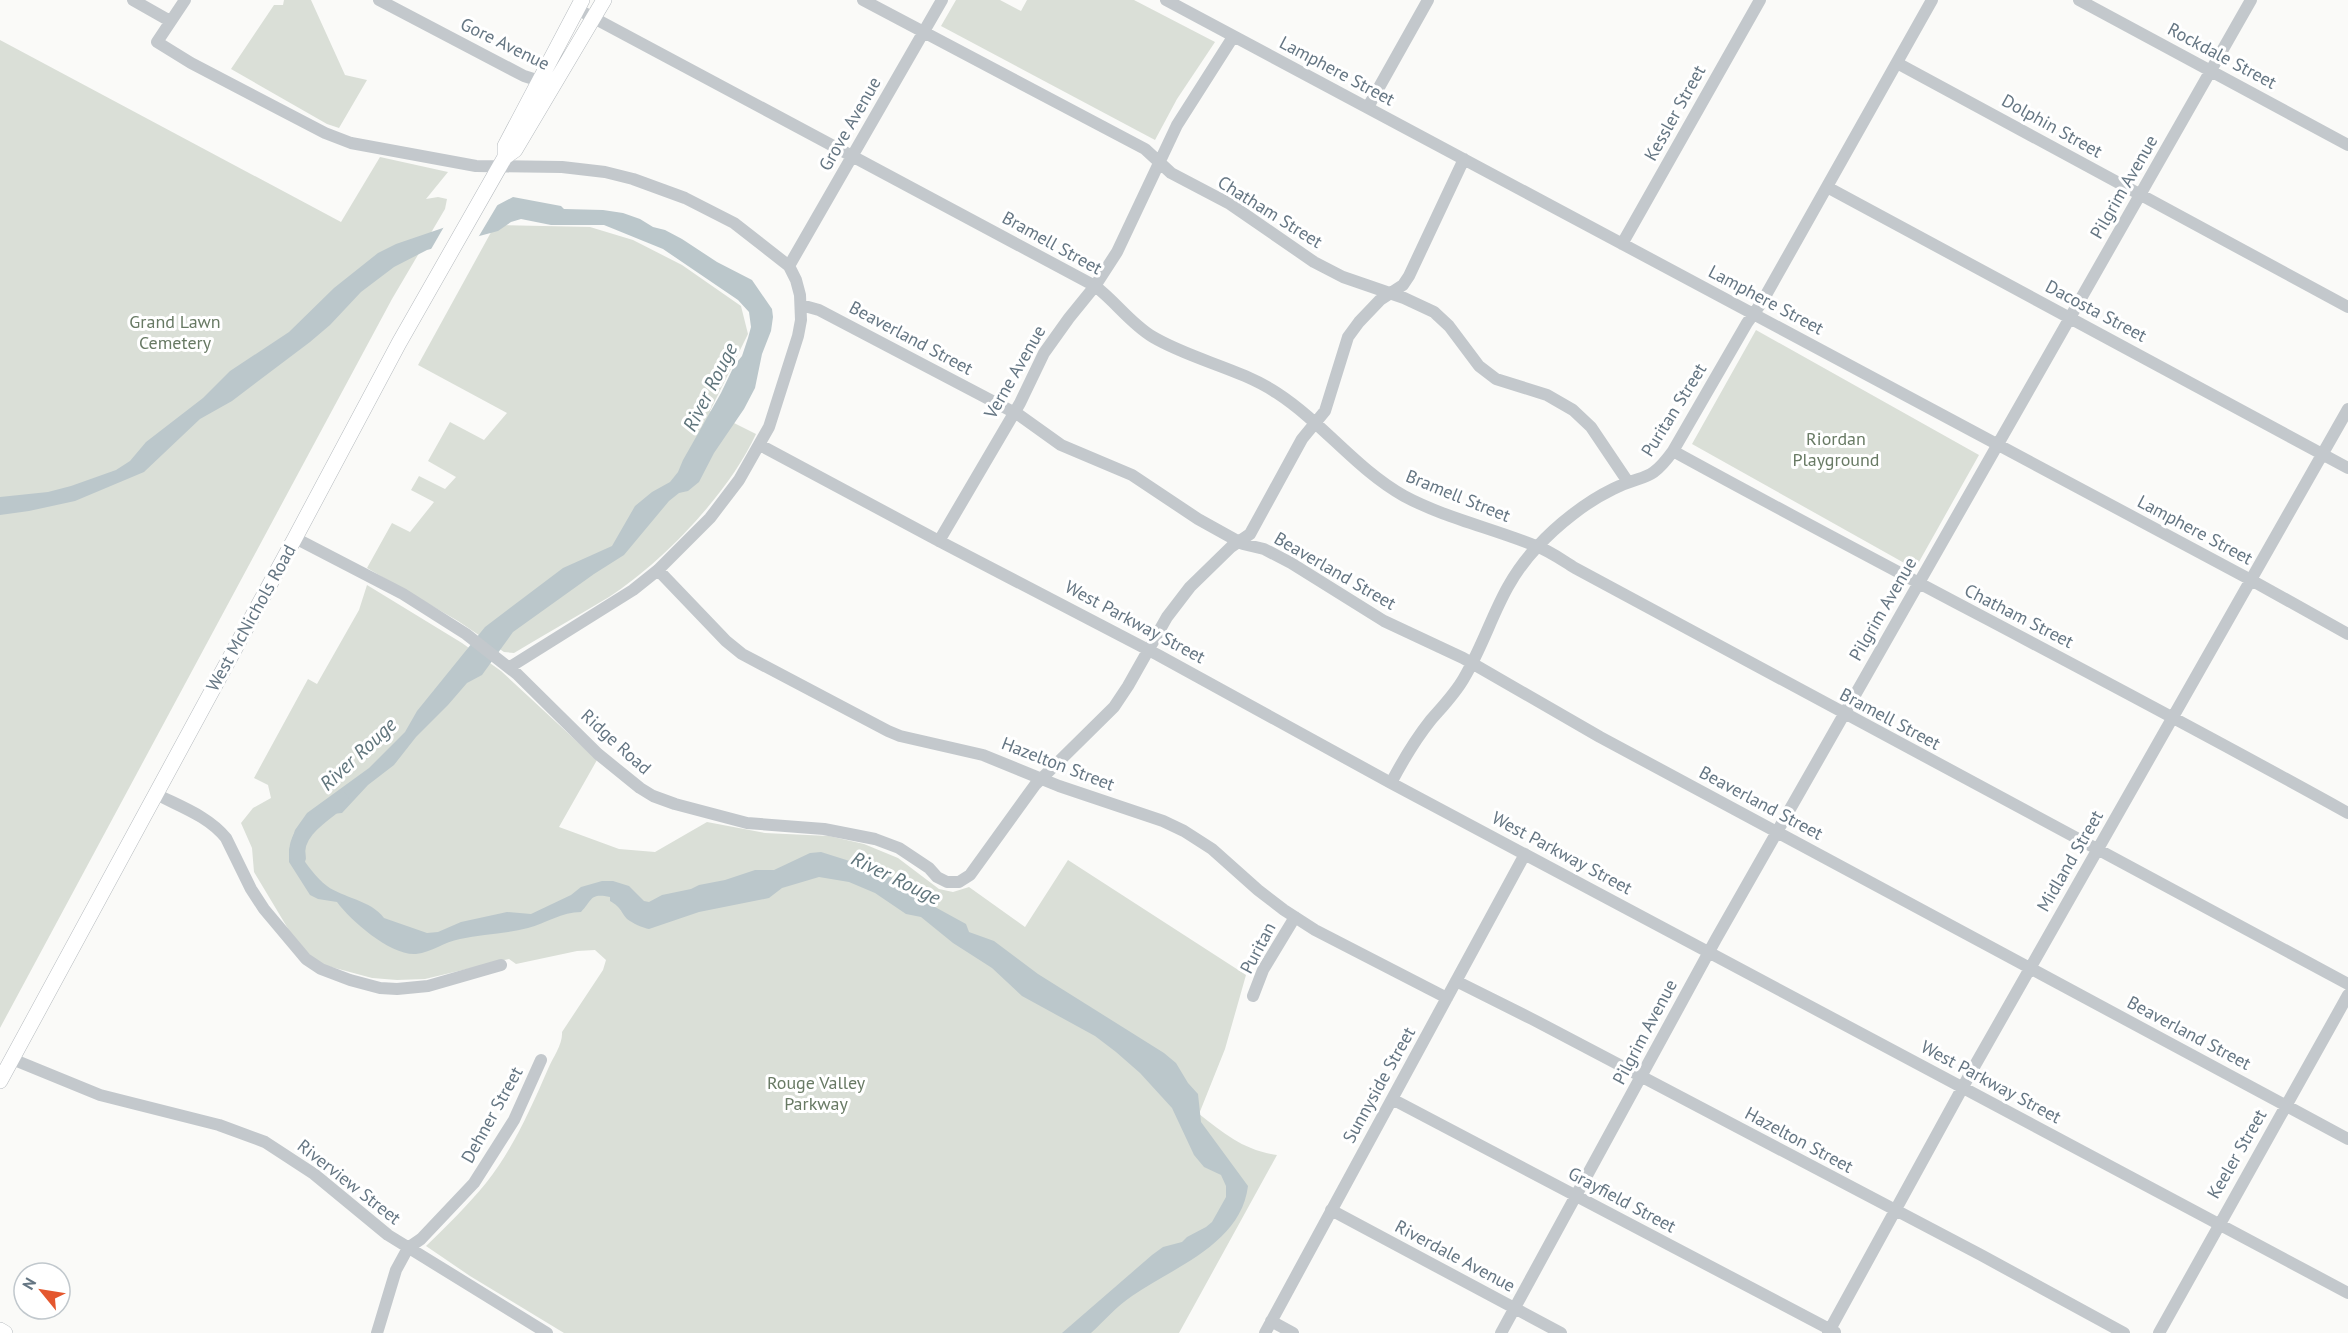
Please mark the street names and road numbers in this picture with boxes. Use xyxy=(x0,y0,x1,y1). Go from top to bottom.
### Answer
street label: Gore Avenue xyxy=(457,12,554,75)
street label: Rockdale Street xyxy=(2164,17,2281,94)
street label: Lamphere Street xyxy=(1276,31,1399,111)
street label: Kessler Street xyxy=(1639,61,1710,165)
street label: Grove Avenue xyxy=(813,73,886,175)
street label: Dolphin Street xyxy=(1998,88,2107,163)
street label: Pilgrim Avenue xyxy=(2085,131,2162,243)
street label: Chatham Street xyxy=(1214,170,1327,253)
street label: Bramell Street xyxy=(998,206,1106,279)
street label: Lamphere Street xyxy=(1705,260,1828,340)
street label: Dacosta Street xyxy=(2042,274,2151,347)
street label: Beaverland Street xyxy=(845,295,977,380)
street label: Verne Avenue xyxy=(978,321,1050,423)
street label: Puritan Street xyxy=(1636,359,1711,461)
street label: Bramell Street xyxy=(1403,464,1514,527)
street label: Lamphere Street xyxy=(2134,490,2257,570)
street label: Beaverland Street xyxy=(1270,526,1400,615)
street label: West McNichols Road xyxy=(201,540,300,695)
street label: Pilgrim Avenue xyxy=(1844,553,1921,665)
street label: West Parkway Street xyxy=(1061,575,1209,668)
street label: Chatham Street xyxy=(1961,578,2078,653)
street label: Bramell Street xyxy=(1836,682,1944,755)
street label: Ridge Road xyxy=(576,704,656,779)
street label: Hazelton Street xyxy=(998,731,1118,796)
street label: Beaverland Street xyxy=(1695,760,1827,845)
street label: West Parkway Street xyxy=(1488,806,1636,899)
street label: Midland Street xyxy=(2031,806,2108,916)
street label: Puritan xyxy=(1235,918,1281,977)
street label: Pilgrim Avenue xyxy=(1607,975,1682,1088)
street label: Beaverland Street xyxy=(2123,990,2255,1075)
street label: Sunnyside Street xyxy=(1337,1023,1420,1147)
street label: West Parkway Street xyxy=(1917,1035,2065,1128)
street label: Dehner Street xyxy=(456,1063,527,1167)
street label: Hazelton Street xyxy=(1741,1101,1857,1178)
street label: Keeler Street xyxy=(2202,1105,2271,1203)
street label: Riverview Street xyxy=(293,1134,406,1229)
street label: Grayfield Street xyxy=(1564,1161,1680,1238)
street label: Riverdale Avenue xyxy=(1391,1214,1519,1297)

